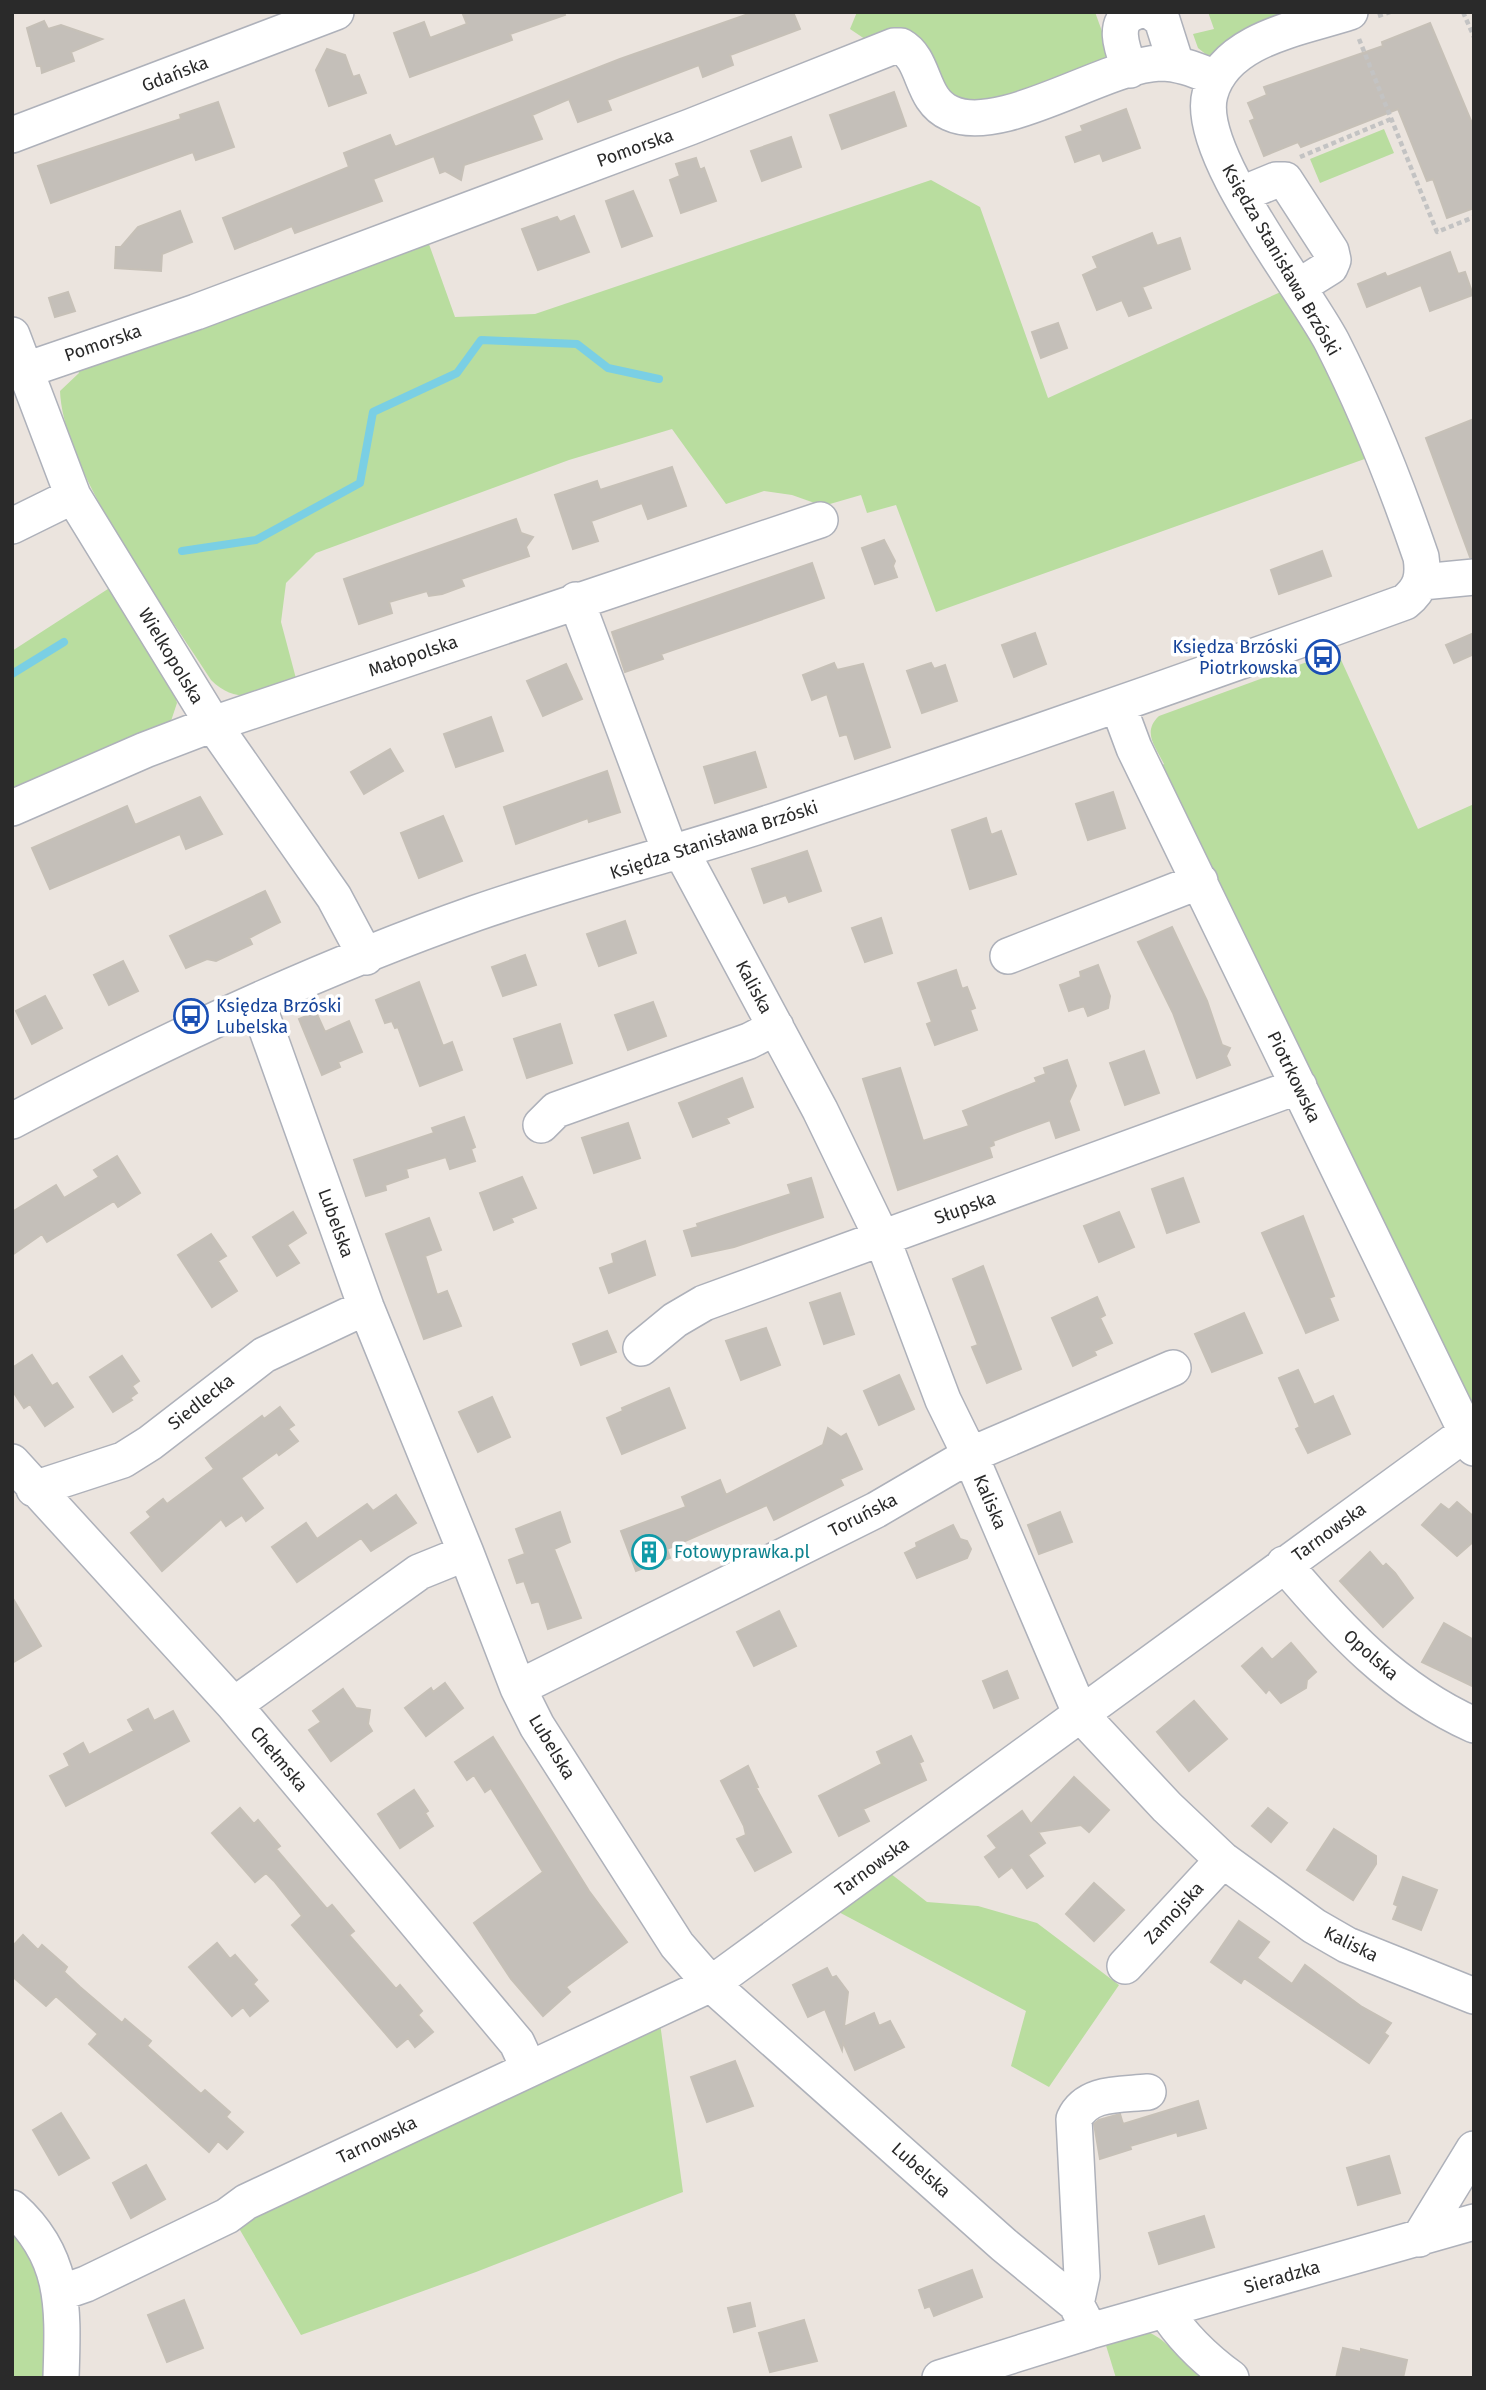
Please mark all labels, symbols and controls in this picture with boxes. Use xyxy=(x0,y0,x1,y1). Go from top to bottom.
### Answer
street label: Gdańska xyxy=(139,51,211,97)
street label: Pomorska xyxy=(594,124,676,172)
street label: Księdza Stanisława Brzóski xyxy=(1217,160,1345,360)
street label: Pomorska xyxy=(62,320,144,366)
street label: Wielkopolska xyxy=(134,604,208,708)
street label: Małopolska xyxy=(365,630,461,682)
place label: Księdza Brzóski Piotrkowska xyxy=(1173,636,1298,679)
bus stop icon: Księdza Brzóski Piotrkowska xyxy=(1304,638,1342,676)
street label: Księdza Stanisława Brzóski xyxy=(607,796,821,884)
street label: Kaliska xyxy=(731,956,777,1018)
place label: Księdza Brzóski Lubelska xyxy=(216,995,341,1038)
bus stop icon: Księdza Brzóski Lubelska xyxy=(172,997,210,1035)
street label: Piotrkowska xyxy=(1262,1028,1326,1126)
street label: Lubelska xyxy=(313,1185,359,1261)
street label: Słupska xyxy=(931,1187,999,1229)
street label: Siedlecka xyxy=(164,1369,238,1435)
street label: Kaliska xyxy=(969,1471,1011,1533)
street label: Toruńska xyxy=(825,1488,901,1542)
street label: Tarnowska xyxy=(1288,1498,1370,1566)
building icon: Fotowyprawka.pl xyxy=(630,1533,668,1571)
place label: Fotowyprawka.pl xyxy=(674,1541,810,1563)
street label: Opolska xyxy=(1339,1625,1403,1685)
street label: Lubelska xyxy=(524,1710,580,1784)
street label: Chełmska xyxy=(245,1722,313,1796)
street label: Tarnowska xyxy=(831,1833,913,1901)
street label: Zamojska xyxy=(1140,1877,1208,1949)
street label: Kaliska xyxy=(1320,1921,1382,1967)
street label: Tarnowska xyxy=(333,2111,421,2169)
street label: Lubelska xyxy=(887,2138,955,2202)
street label: Sieradzka xyxy=(1241,2256,1323,2298)

